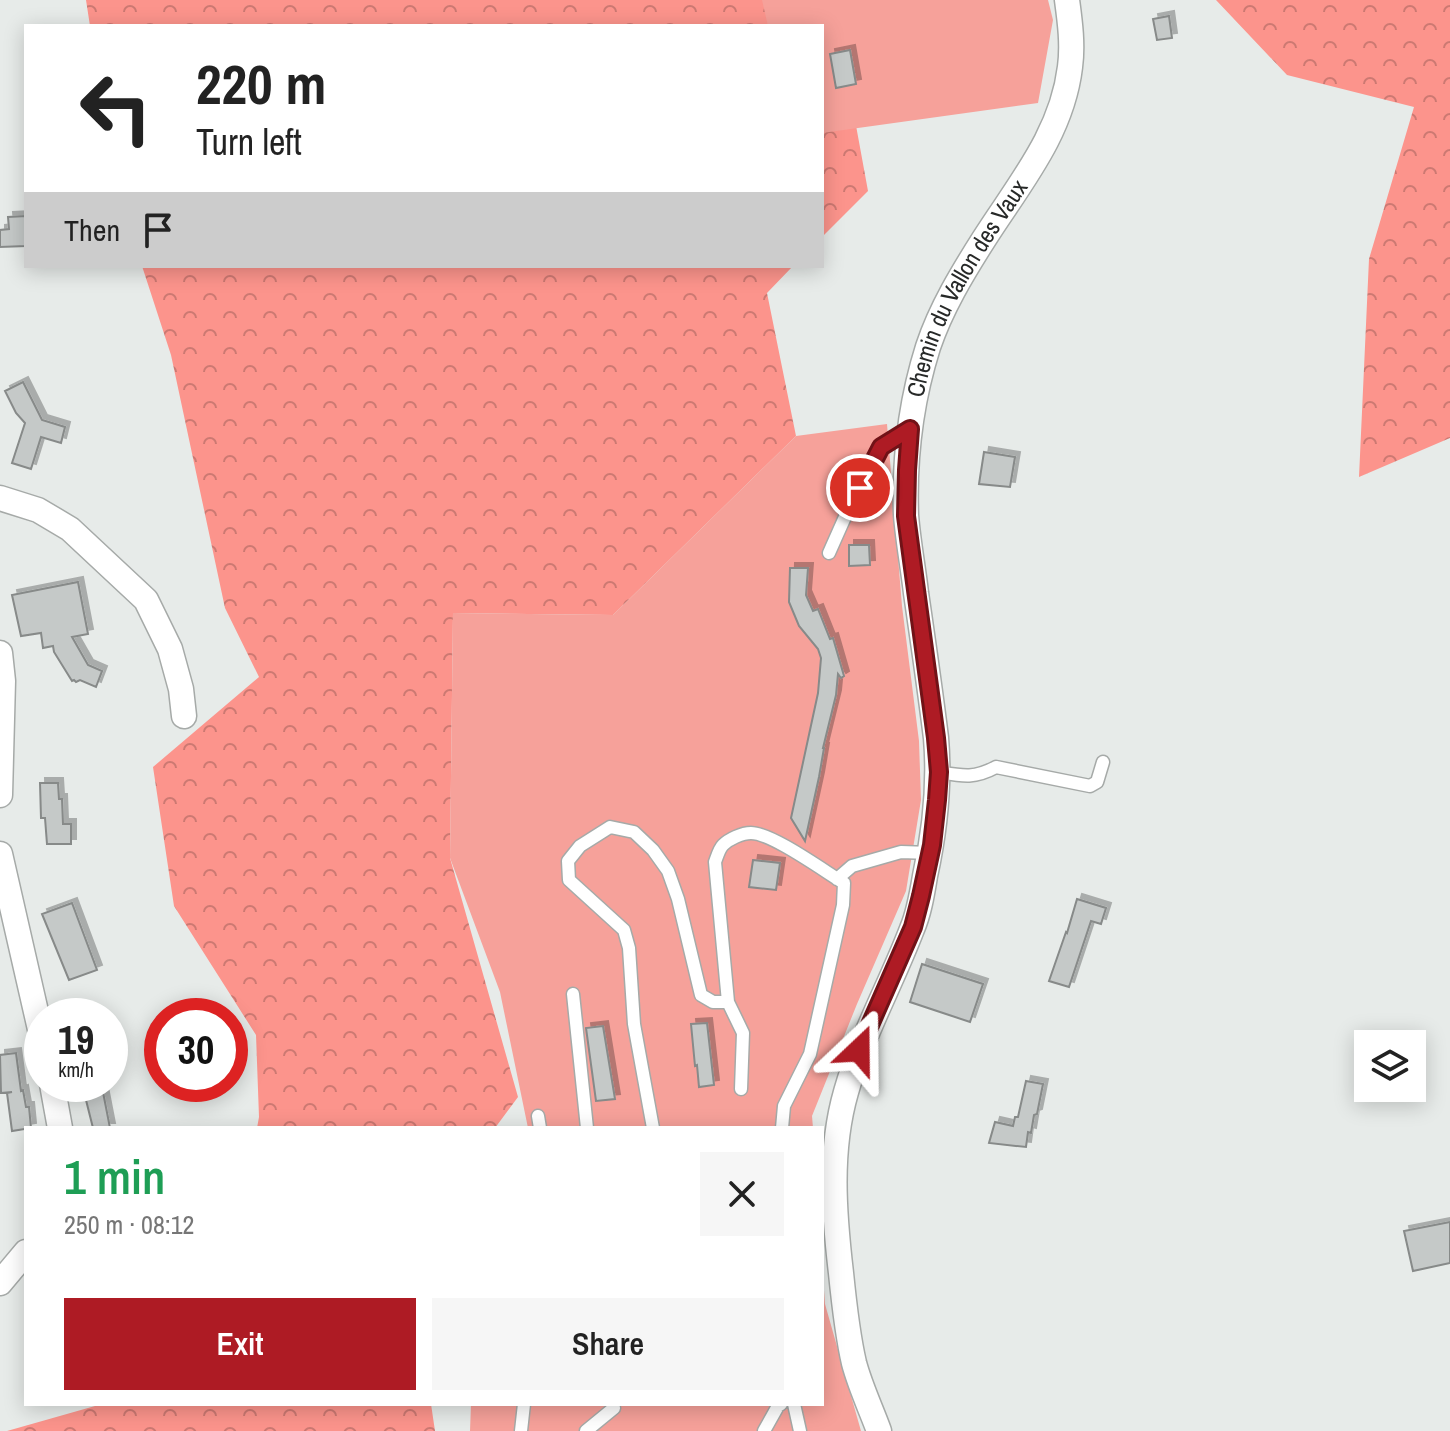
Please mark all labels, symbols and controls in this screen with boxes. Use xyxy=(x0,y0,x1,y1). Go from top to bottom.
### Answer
text: 220 m xyxy=(196,46,326,121)
icon: left xyxy=(64,56,168,160)
text: Turn left xyxy=(196,118,302,166)
street label: Chemin du Vallon des Vaux xyxy=(899,173,1034,400)
icon: arrive xyxy=(136,208,180,252)
text: Then xyxy=(64,210,120,250)
pin xyxy=(826,454,894,522)
icon: arrive xyxy=(838,466,882,510)
speed limit sign: 30 xyxy=(144,998,248,1102)
position arrow xyxy=(817,1008,901,1092)
text: 19 xyxy=(58,1013,94,1066)
map controls xyxy=(1354,1030,1426,1102)
button: layers xyxy=(1354,1030,1426,1102)
text: km/h xyxy=(58,1056,94,1083)
text: 1 min xyxy=(64,1144,165,1209)
button: close xyxy=(700,1152,784,1236)
text: 250 m · 08:12 xyxy=(64,1207,194,1242)
button: Exit xyxy=(64,1298,416,1390)
button: Share xyxy=(432,1298,784,1390)

